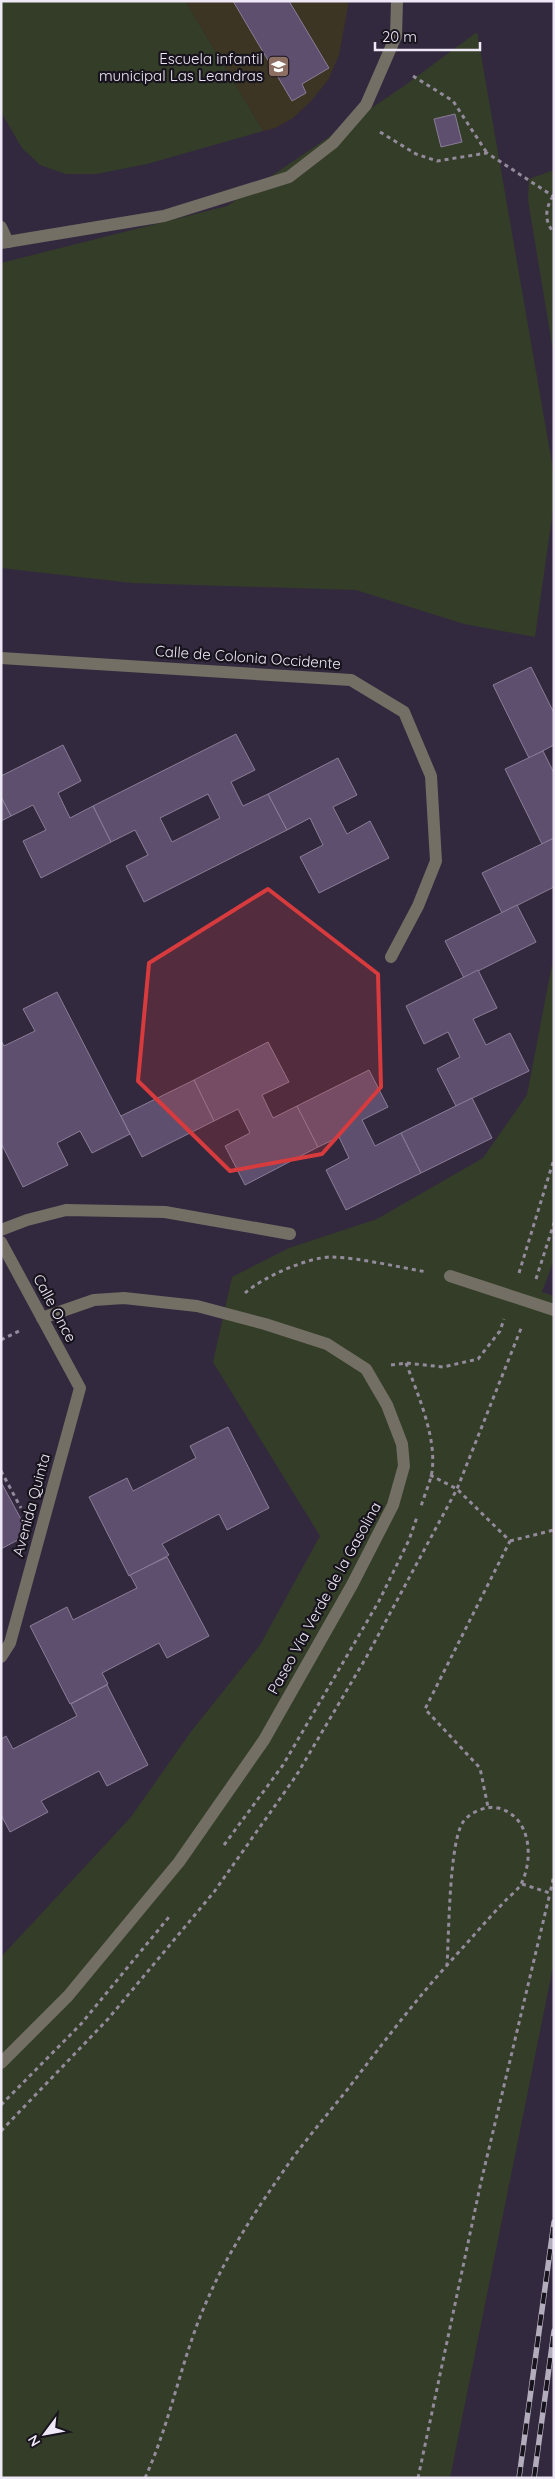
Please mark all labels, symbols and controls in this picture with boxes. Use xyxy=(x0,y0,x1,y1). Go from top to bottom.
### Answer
scale bar xyxy=(375,20,480,52)
text: 20 m xyxy=(382,27,417,46)
place label: Escuela infantil municipal Las Leandras xyxy=(99,49,263,85)
school or university icon: Escuela infantil municipal Las Leandras xyxy=(267,55,291,79)
street label: Calle de Colonia Occidente xyxy=(154,641,342,673)
street label: Calle Once xyxy=(29,1271,81,1345)
street label: Avenida Quinta xyxy=(8,1451,54,1559)
street label: Paseo Vía Verde de la Gasolina xyxy=(263,1499,385,1697)
north arrow xyxy=(20,2409,70,2459)
text: N xyxy=(24,2432,44,2450)

